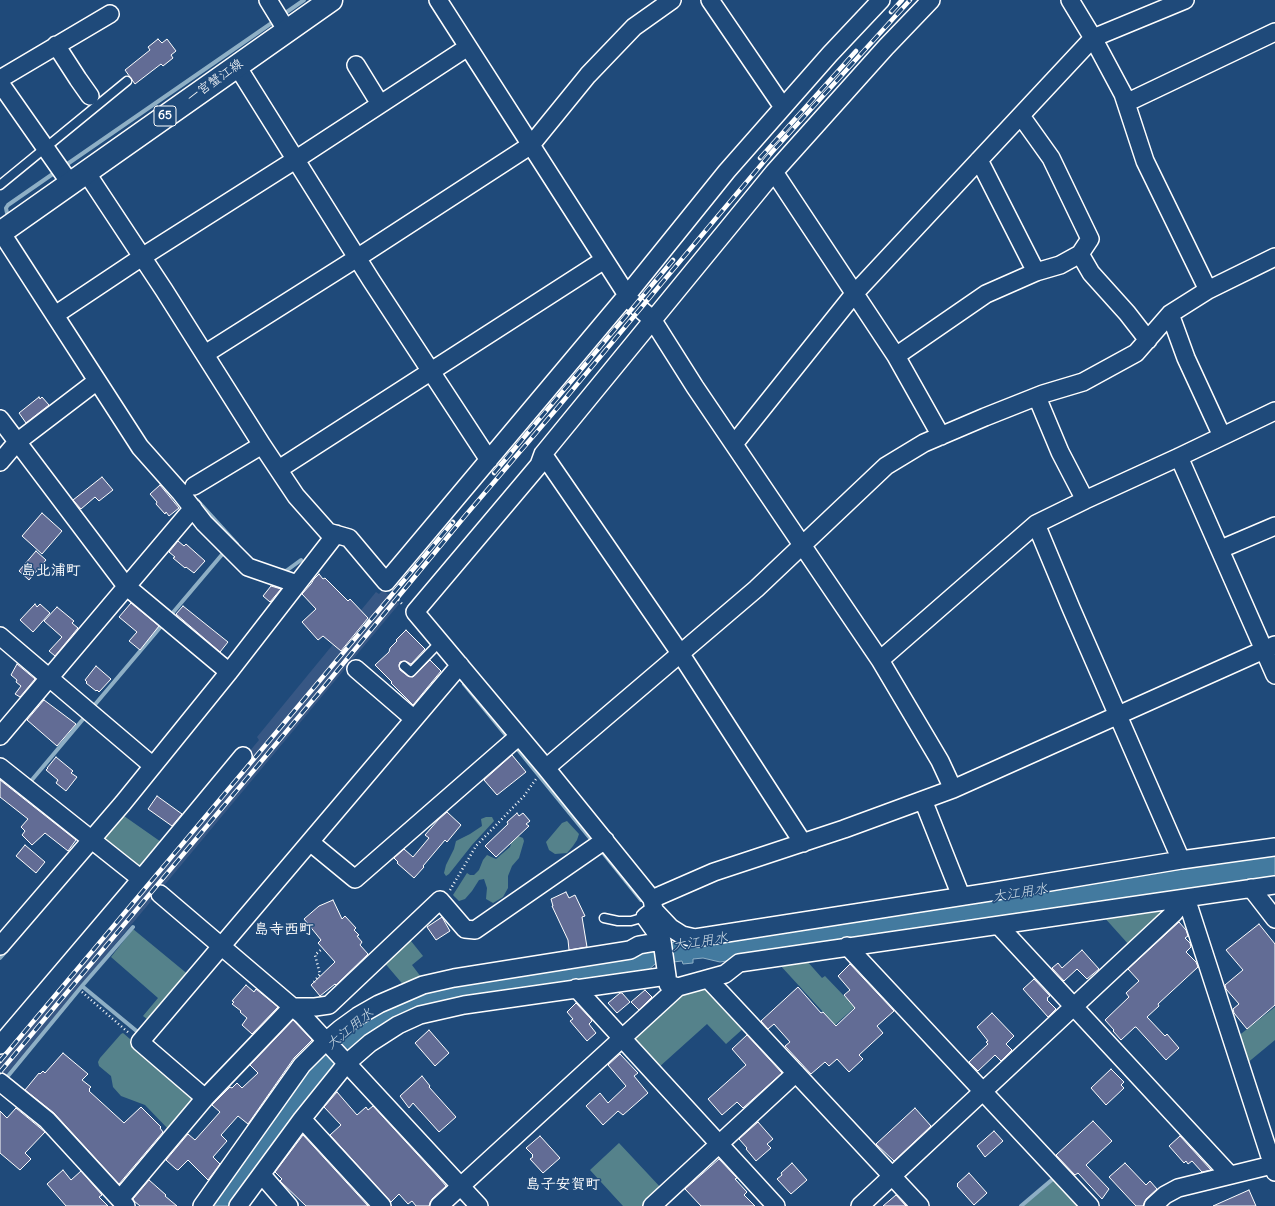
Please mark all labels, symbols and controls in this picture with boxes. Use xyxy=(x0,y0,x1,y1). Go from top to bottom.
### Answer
street label: 一宮蟹江線 xyxy=(184,56,246,106)
road number: 65 xyxy=(154,106,176,126)
district label: 島北浦町 xyxy=(21,562,81,580)
water label: 大江用水 xyxy=(991,880,1049,906)
district label: 島寺西町 xyxy=(254,921,314,939)
water label: 大江用水 xyxy=(671,929,729,955)
water label: 大江用水 xyxy=(323,1005,377,1053)
district label: 島子安賀町 xyxy=(526,1176,600,1194)

